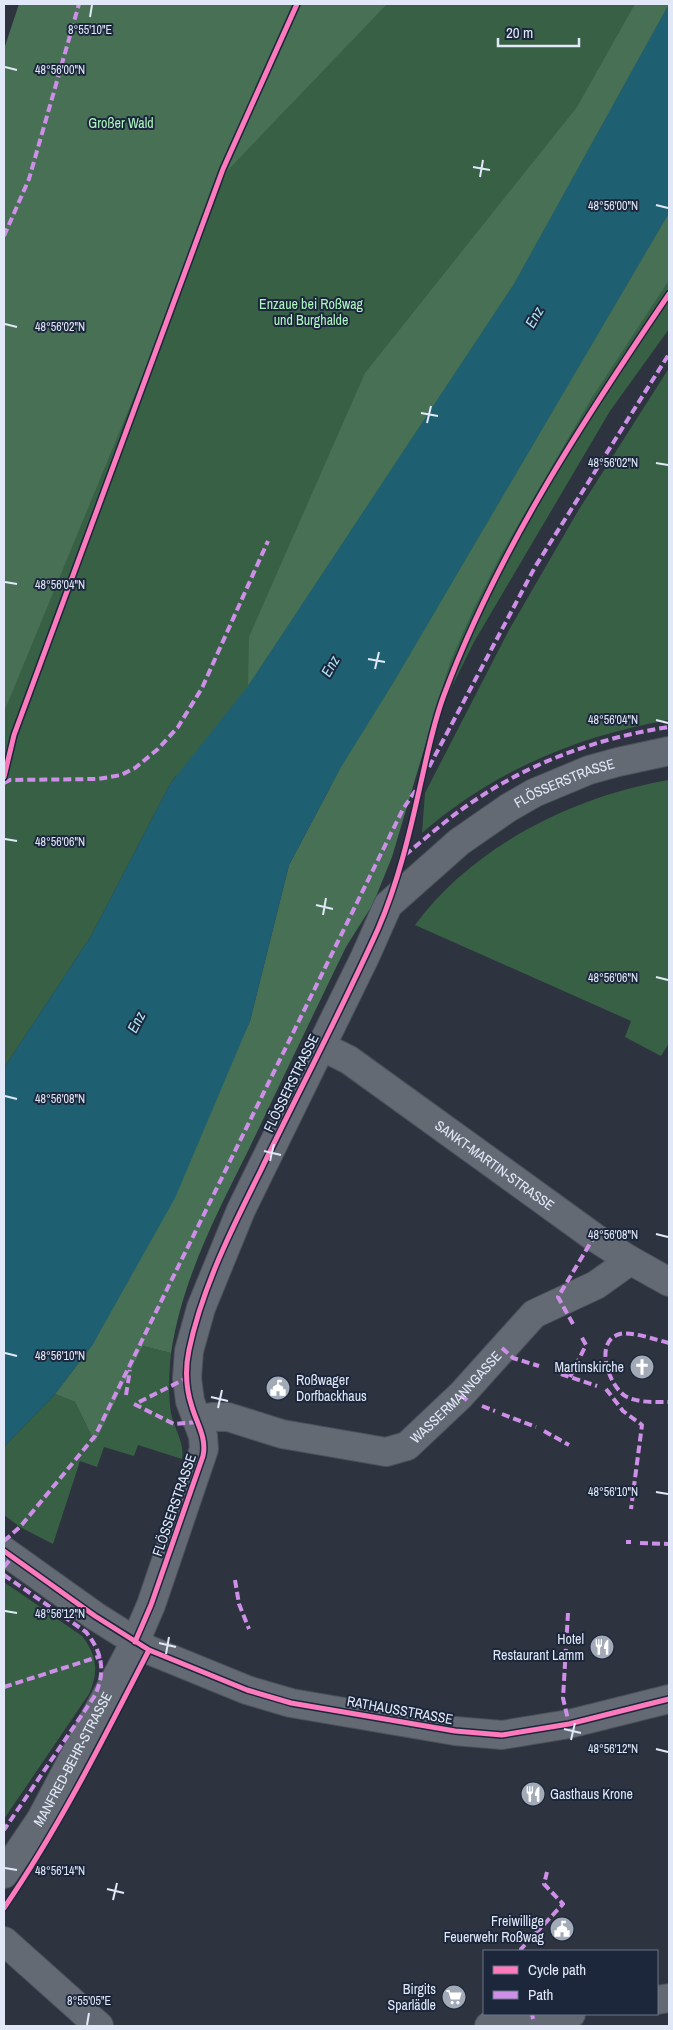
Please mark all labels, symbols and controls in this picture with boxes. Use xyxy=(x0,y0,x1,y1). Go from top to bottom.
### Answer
scale bar xyxy=(498,15,579,47)
text: 8°55'10"E xyxy=(68,22,112,38)
text: 20 m xyxy=(506,22,533,43)
text: 48°56'00"N xyxy=(35,62,85,78)
park label: Großer Wald xyxy=(88,114,154,132)
text: 48°56'00"N xyxy=(588,198,638,214)
park label: Enzaue bei Roßwag und Burghalde xyxy=(259,295,364,329)
water label: Enz xyxy=(520,302,549,331)
text: 48°56'02"N xyxy=(35,319,85,335)
text: 48°56'02"N xyxy=(588,455,638,471)
text: 48°56'04"N xyxy=(35,577,85,593)
water label: Enz xyxy=(316,651,345,680)
text: 48°56'04"N xyxy=(588,712,638,728)
street label: FLÖSSERSTRASSE xyxy=(511,754,616,812)
text: 48°56'06"N xyxy=(35,834,85,850)
text: 48°56'06"N xyxy=(588,970,638,986)
water label: Enz xyxy=(122,1007,151,1036)
street label: FLÖSSERSTRASSE xyxy=(259,1031,323,1135)
text: 48°56'08"N xyxy=(35,1091,85,1107)
street label: SANKT-MARTIN-STRASSE xyxy=(431,1116,558,1214)
text: 48°56'08"N xyxy=(588,1227,638,1243)
street label: WASSERMANNGASSE xyxy=(406,1347,505,1447)
text: 48°56'10"N xyxy=(35,1348,85,1364)
church icon: Martinskirche xyxy=(629,1354,655,1380)
place label: Martinskirche xyxy=(554,1358,624,1376)
place label: Roßwager Dorfbackhaus xyxy=(296,1371,367,1405)
public building icon: Roßwager Dorfbackhaus xyxy=(265,1375,291,1401)
street label: FLÖSSERSTRASSE xyxy=(148,1451,200,1559)
text: 48°56'10"N xyxy=(588,1484,638,1500)
text: 48°56'12"N xyxy=(35,1606,85,1622)
place label: Hotel Restaurant Lamm xyxy=(493,1630,584,1664)
restaurant icon: Hotel Restaurant Lamm xyxy=(589,1634,615,1660)
street label: MANFRED-BEHR-STRASSE xyxy=(29,1689,116,1830)
street label: RATHAUSSTRASSE xyxy=(345,1692,455,1728)
text: 48°56'12"N xyxy=(588,1741,638,1757)
restaurant icon: Gasthaus Krone xyxy=(520,1781,546,1807)
place label: Gasthaus Krone xyxy=(550,1785,633,1803)
text: 48°56'14"N xyxy=(35,1863,85,1879)
place label: Freiwillige Feuerwehr Roßwag xyxy=(444,1912,545,1946)
public building icon: Freiwillige Feuerwehr Roßwag xyxy=(549,1916,575,1942)
legend xyxy=(483,1950,658,2015)
text: Cycle path xyxy=(528,1959,586,1980)
place label: Birgits Sparlädle xyxy=(388,1980,436,2014)
supermarket icon: Birgits Sparlädle xyxy=(441,1984,467,2010)
text: Path xyxy=(528,1984,553,2005)
text: 8°55'05"E xyxy=(67,1993,111,2009)

